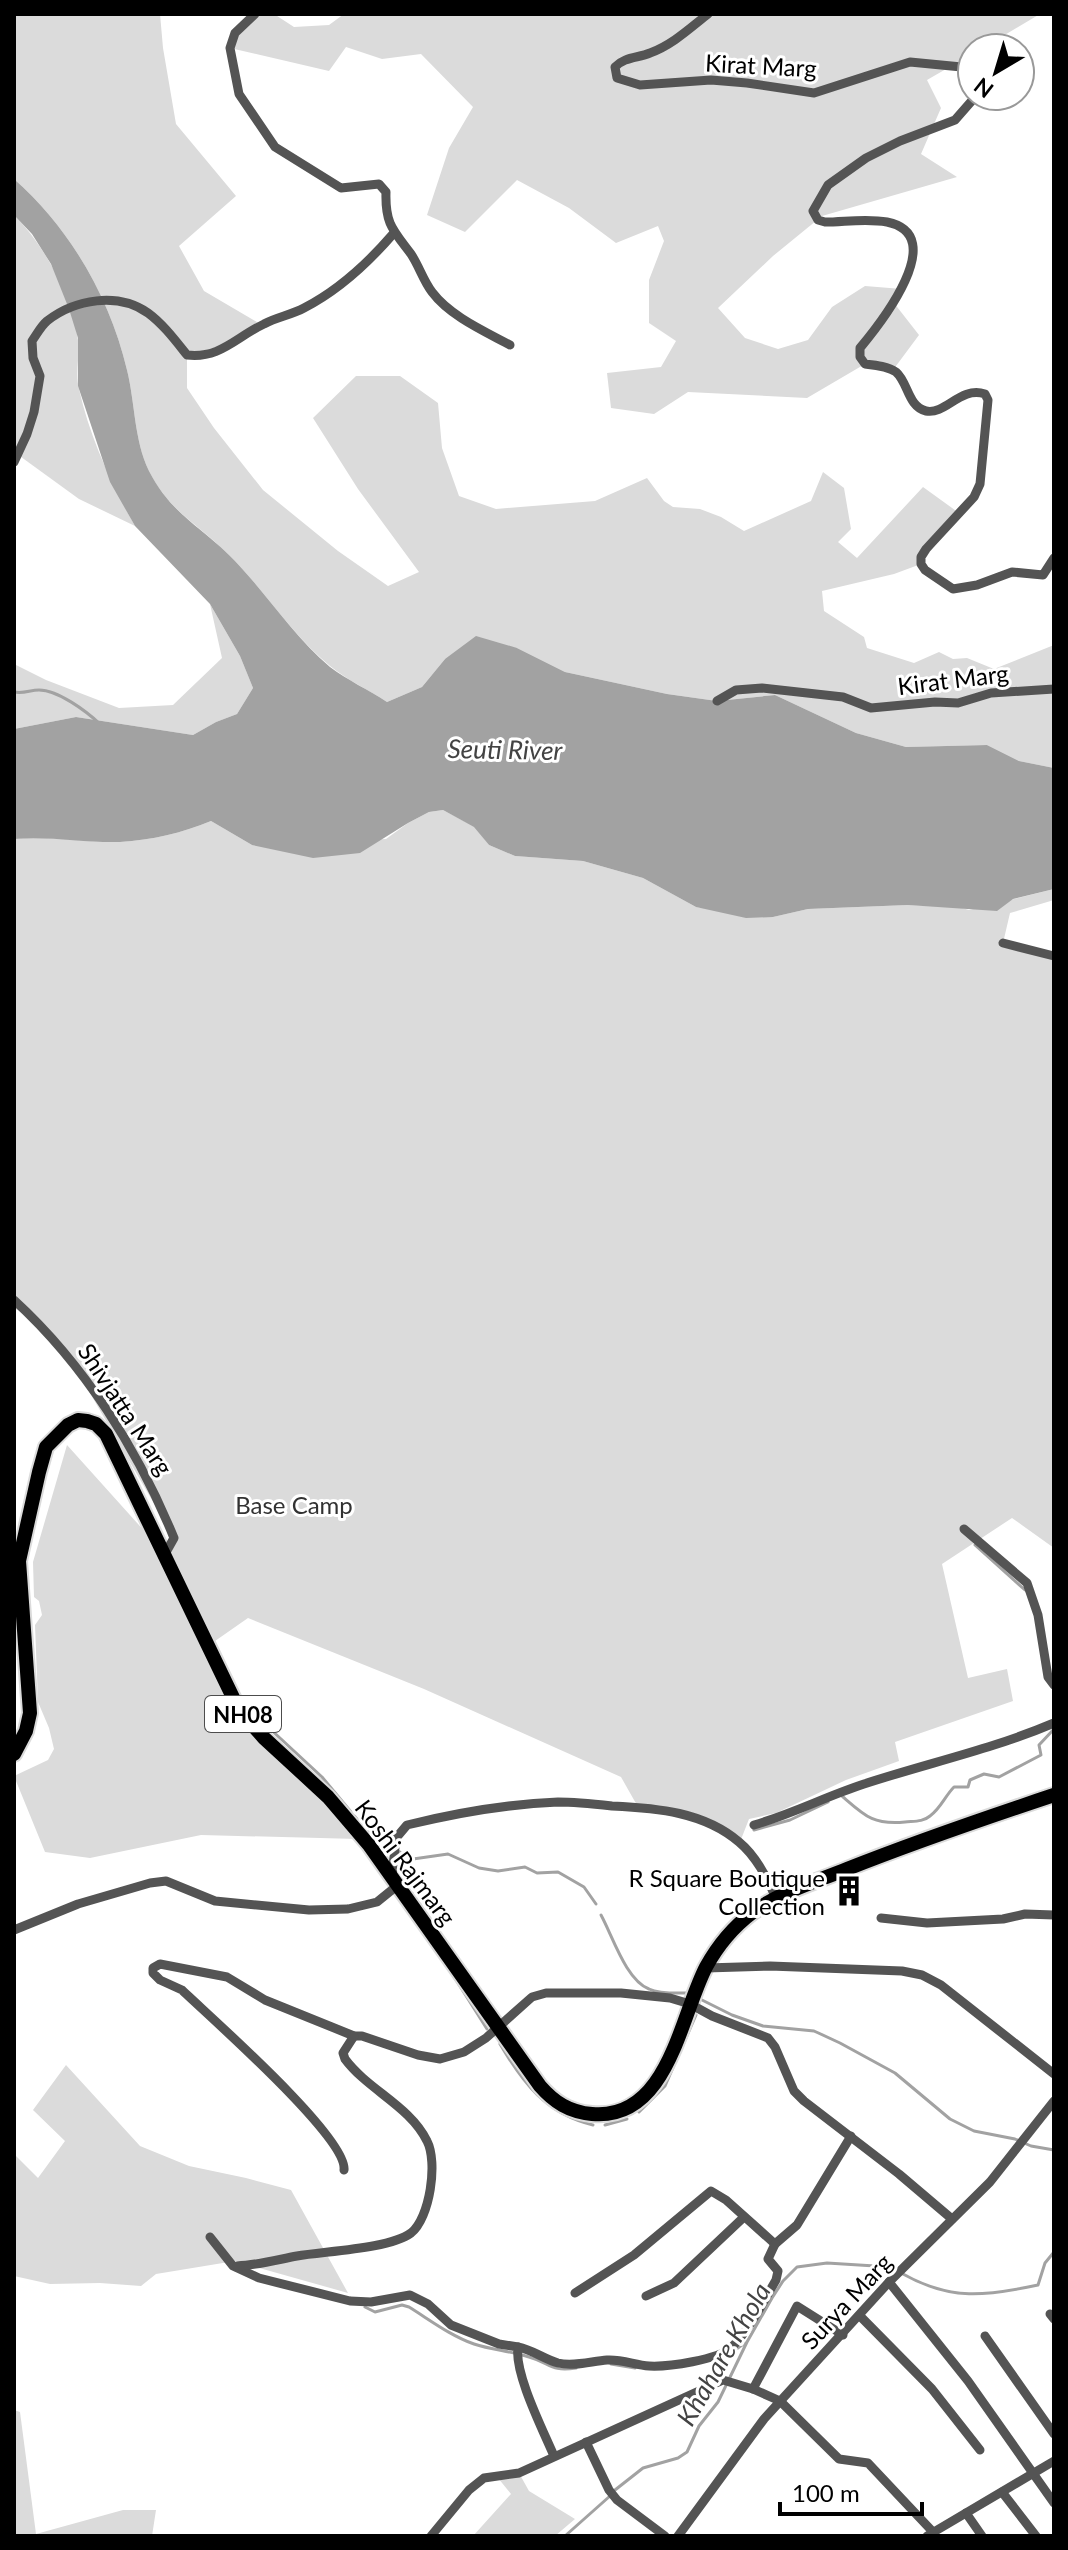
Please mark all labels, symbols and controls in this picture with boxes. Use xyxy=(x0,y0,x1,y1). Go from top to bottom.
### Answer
north arrow xyxy=(956,32,1036,112)
street label: Kirat Marg xyxy=(705,48,817,82)
text: N xyxy=(968,72,998,104)
street label: Kirat Marg xyxy=(896,658,1010,700)
water label: Seuti River xyxy=(447,732,564,766)
street label: Shivjatta Marg xyxy=(73,1338,179,1480)
park label: Base Camp xyxy=(235,1490,353,1519)
road number: NH08 xyxy=(205,1696,281,1732)
street label: Koshi Rajmarg xyxy=(349,1794,463,1930)
place label: R Square Boutique Collection xyxy=(628,1863,825,1920)
building icon: R Square Boutique Collection xyxy=(832,1874,866,1908)
street label: Surya Marg xyxy=(795,2247,897,2355)
water label: Khahare Khola xyxy=(669,2277,777,2431)
scale bar xyxy=(780,2466,922,2516)
text: 100 m xyxy=(792,2478,860,2507)

